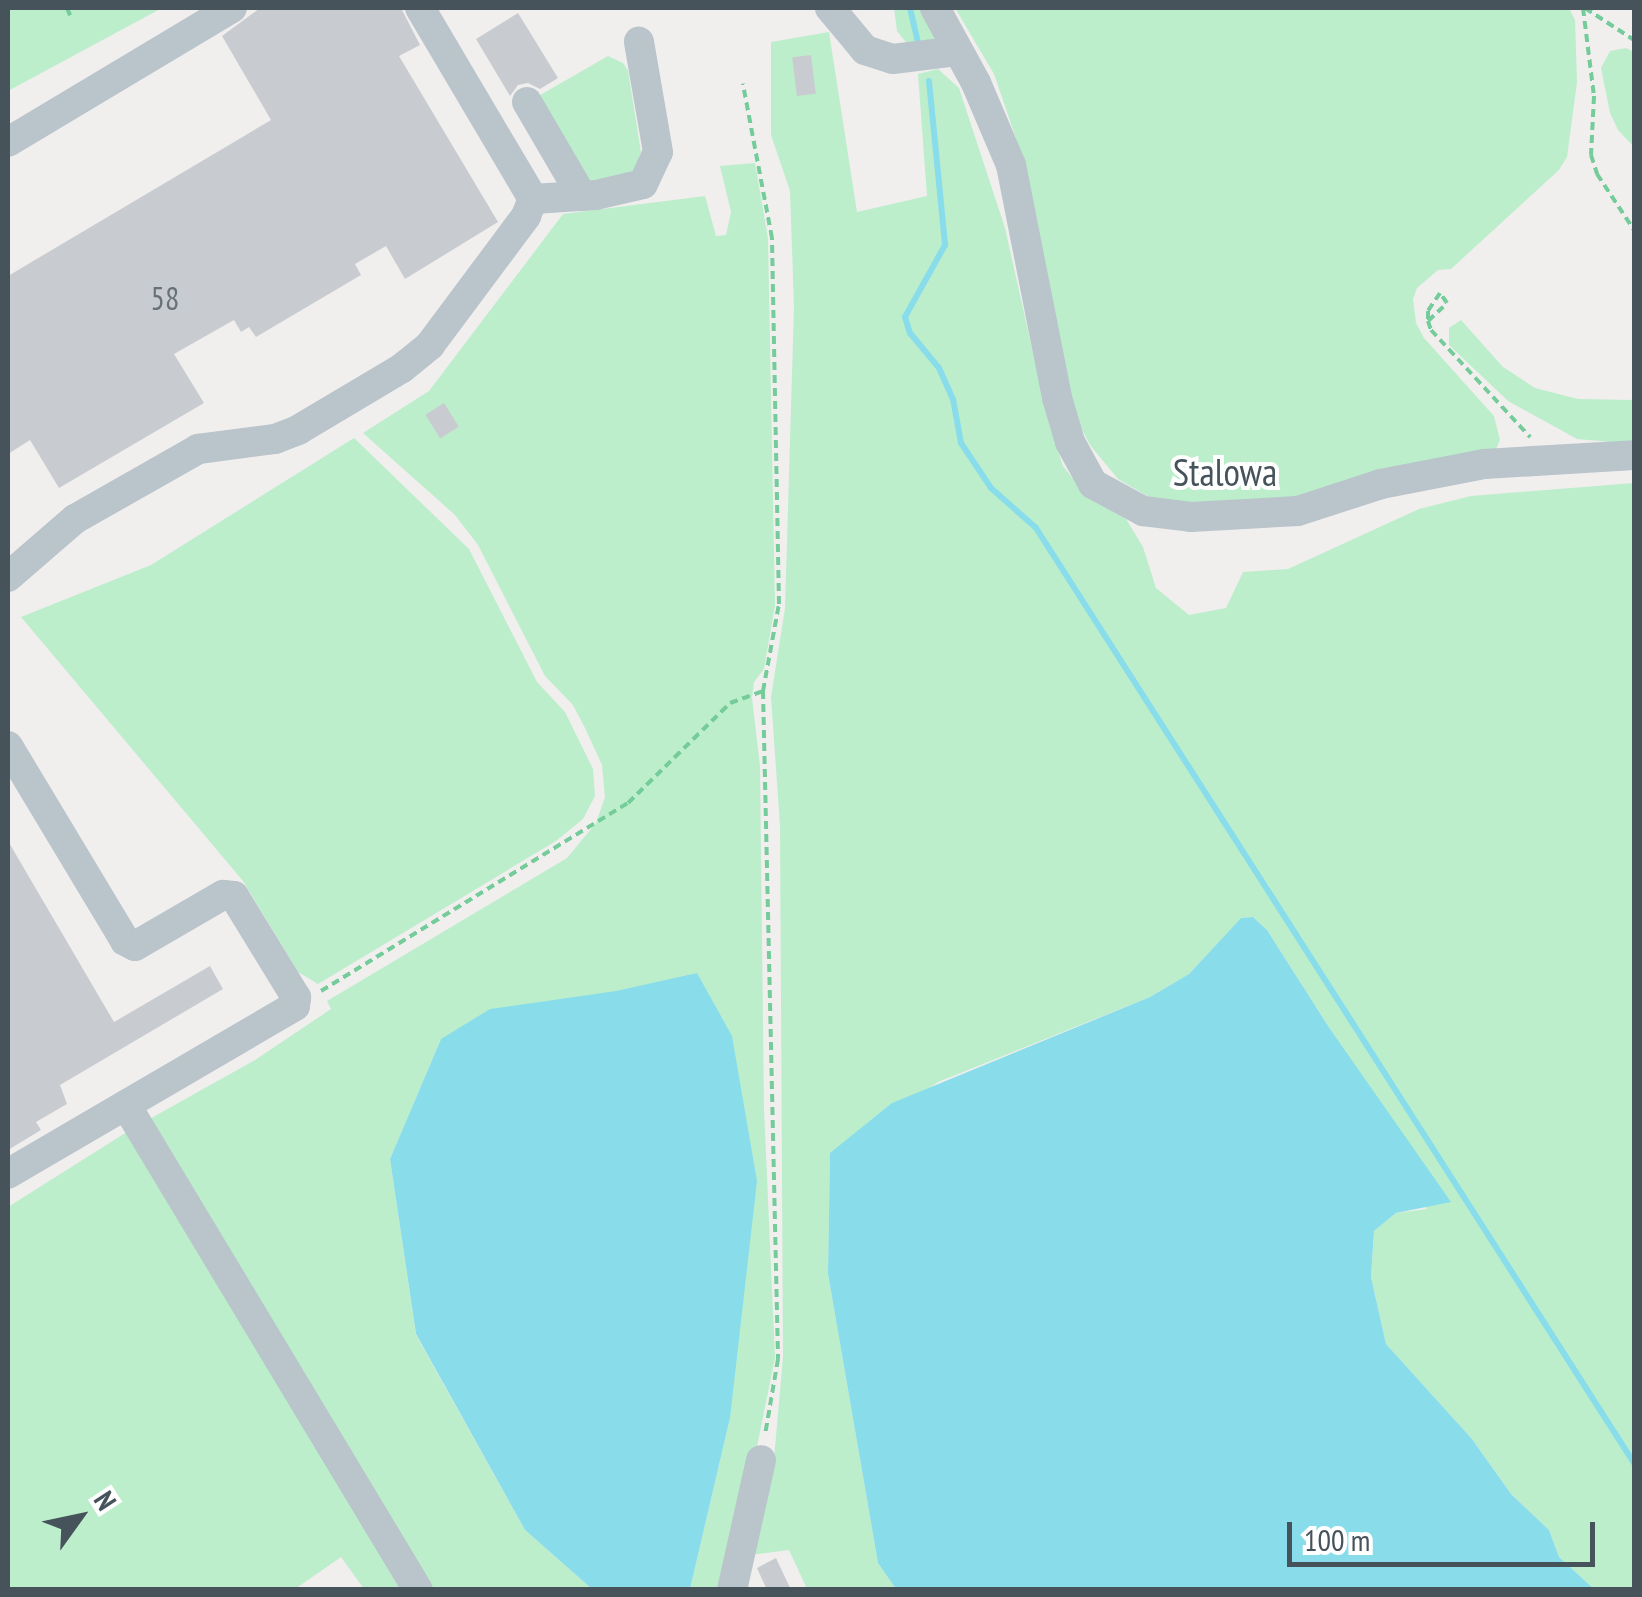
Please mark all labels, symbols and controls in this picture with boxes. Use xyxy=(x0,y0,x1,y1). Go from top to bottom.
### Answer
house number: 58 xyxy=(151,279,179,317)
street label: Stalowa xyxy=(1173,449,1277,495)
north arrow xyxy=(30,1467,130,1567)
text: N xyxy=(86,1484,125,1517)
scale bar xyxy=(1292,1502,1600,1564)
text: 100 m xyxy=(1304,1520,1370,1559)

